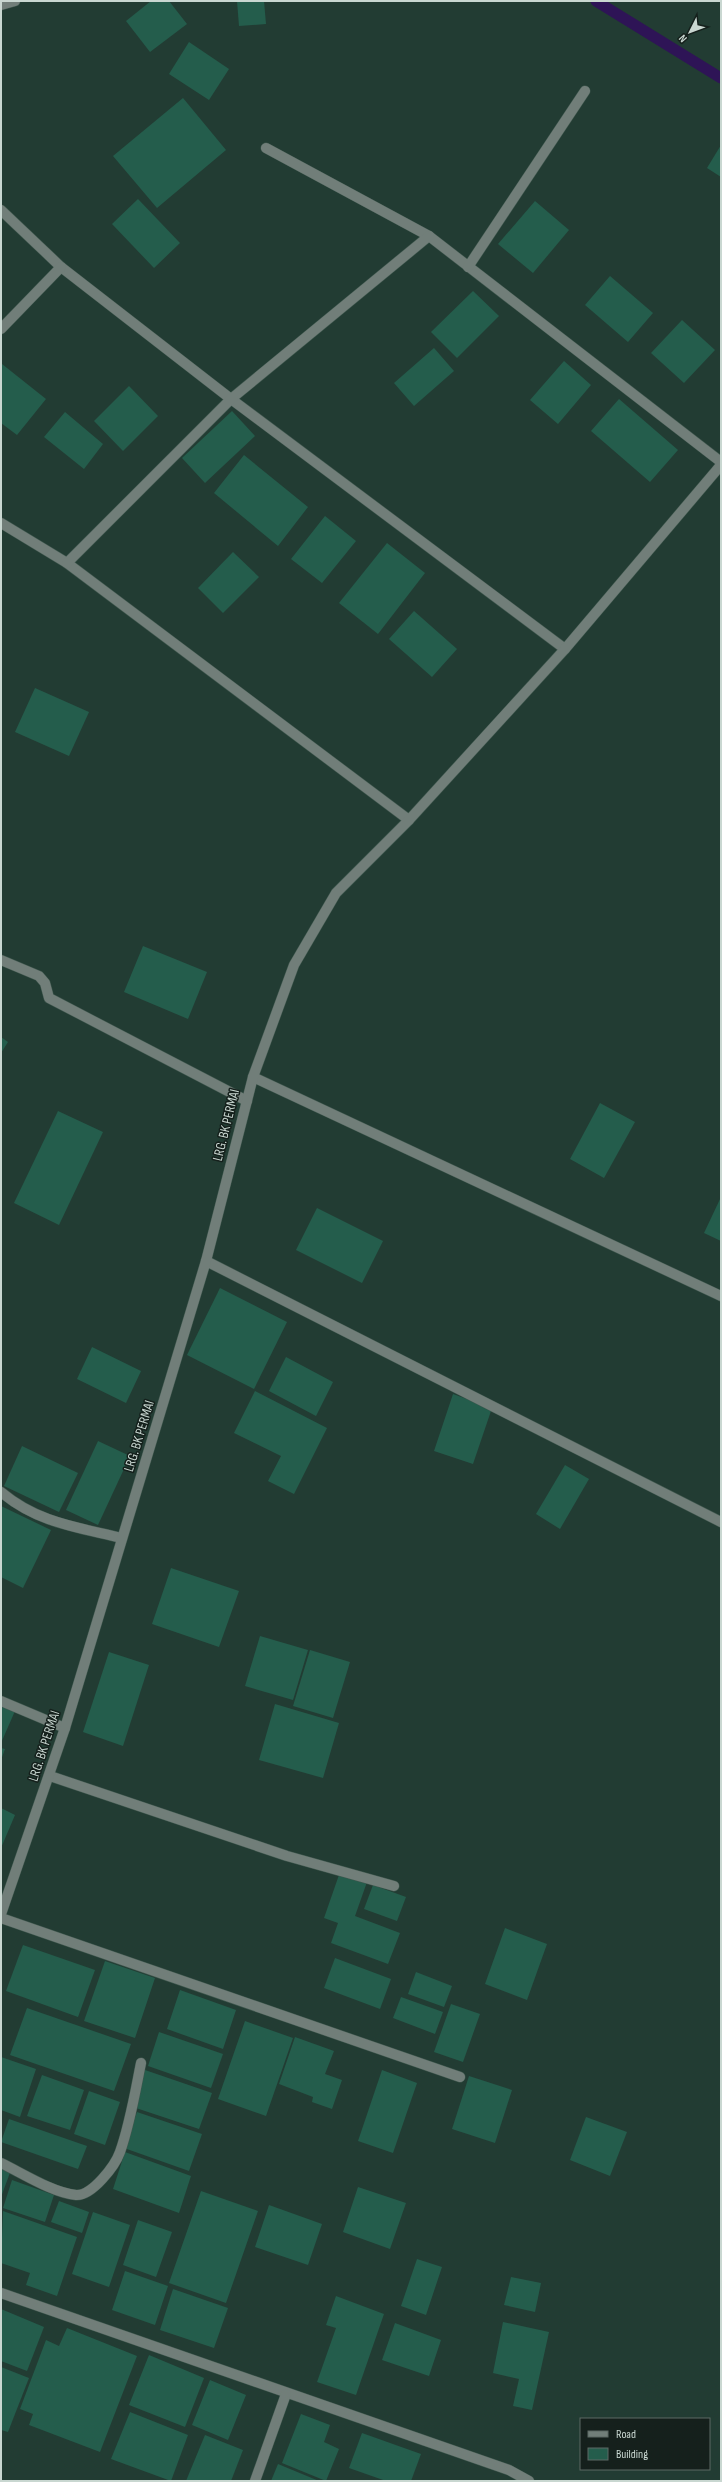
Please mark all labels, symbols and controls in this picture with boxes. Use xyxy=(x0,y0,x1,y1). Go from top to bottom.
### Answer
north arrow xyxy=(670,12,710,52)
text: N xyxy=(676,32,690,45)
street label: LRG. BK PERMAI xyxy=(209,1087,243,1163)
street label: LRG. BK PERMAI xyxy=(120,1398,158,1474)
street label: LRG. BK PERMAI xyxy=(25,1708,63,1784)
legend xyxy=(580,2418,710,2470)
text: Road xyxy=(616,2427,636,2442)
text: Building xyxy=(616,2447,648,2462)

